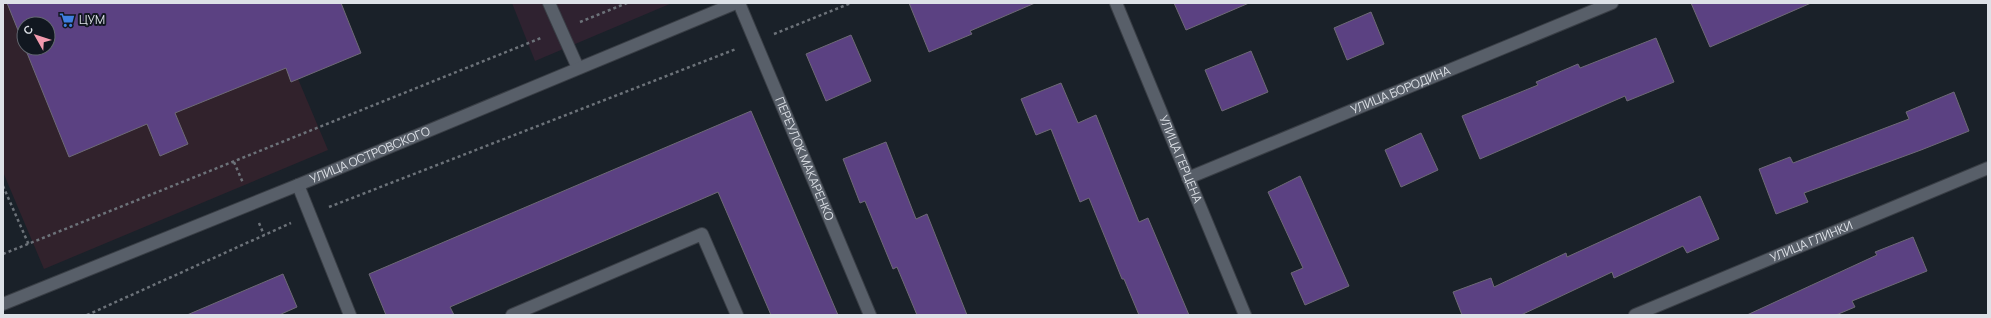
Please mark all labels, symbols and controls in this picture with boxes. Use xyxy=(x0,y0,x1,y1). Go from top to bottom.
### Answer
supermarket icon: ЦУМ xyxy=(58,11,76,29)
place label: ЦУМ xyxy=(79,11,105,28)
north arrow xyxy=(16,16,56,56)
text: С xyxy=(19,22,36,37)
street label: УЛИЦА БОРОДИНА xyxy=(1348,61,1453,118)
street label: ПЕРЕУЛОК МАКАРЕНКО xyxy=(771,94,838,223)
street label: УЛИЦА ГЕРЦЕНА xyxy=(1155,112,1207,206)
street label: УЛИЦА ОСТРОВСКОГО xyxy=(307,122,433,187)
street label: УЛИЦА ГЛИНКИ xyxy=(1767,216,1855,266)

